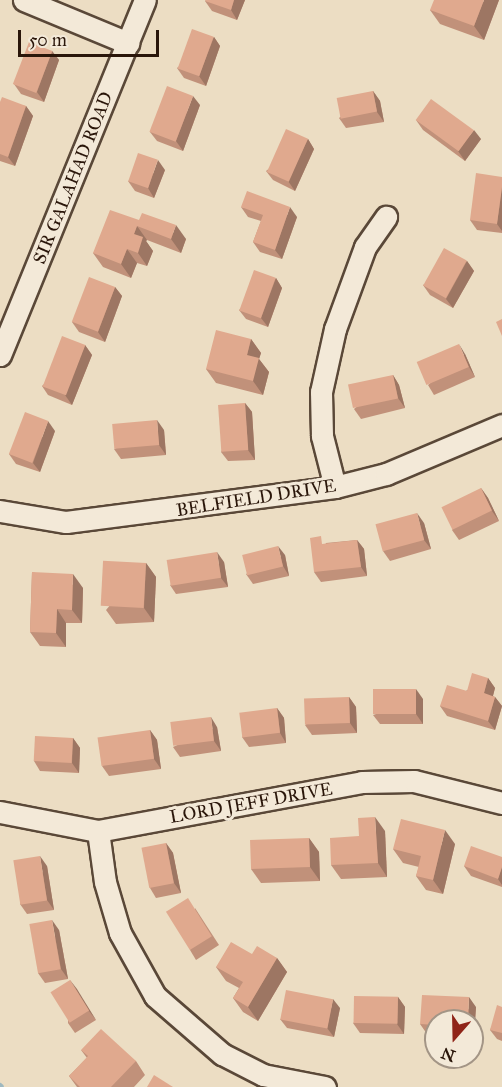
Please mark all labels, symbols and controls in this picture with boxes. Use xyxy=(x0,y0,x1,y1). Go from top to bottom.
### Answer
scale bar xyxy=(21,18,162,56)
text: 50 m xyxy=(29,29,67,51)
street label: SIR GALAHAD ROAD xyxy=(29,89,117,267)
street label: BELFIELD DRIVE xyxy=(175,475,337,521)
street label: LORD JEFF DRIVE xyxy=(168,778,334,828)
north arrow xyxy=(424,1009,484,1069)
text: N xyxy=(439,1043,458,1066)

